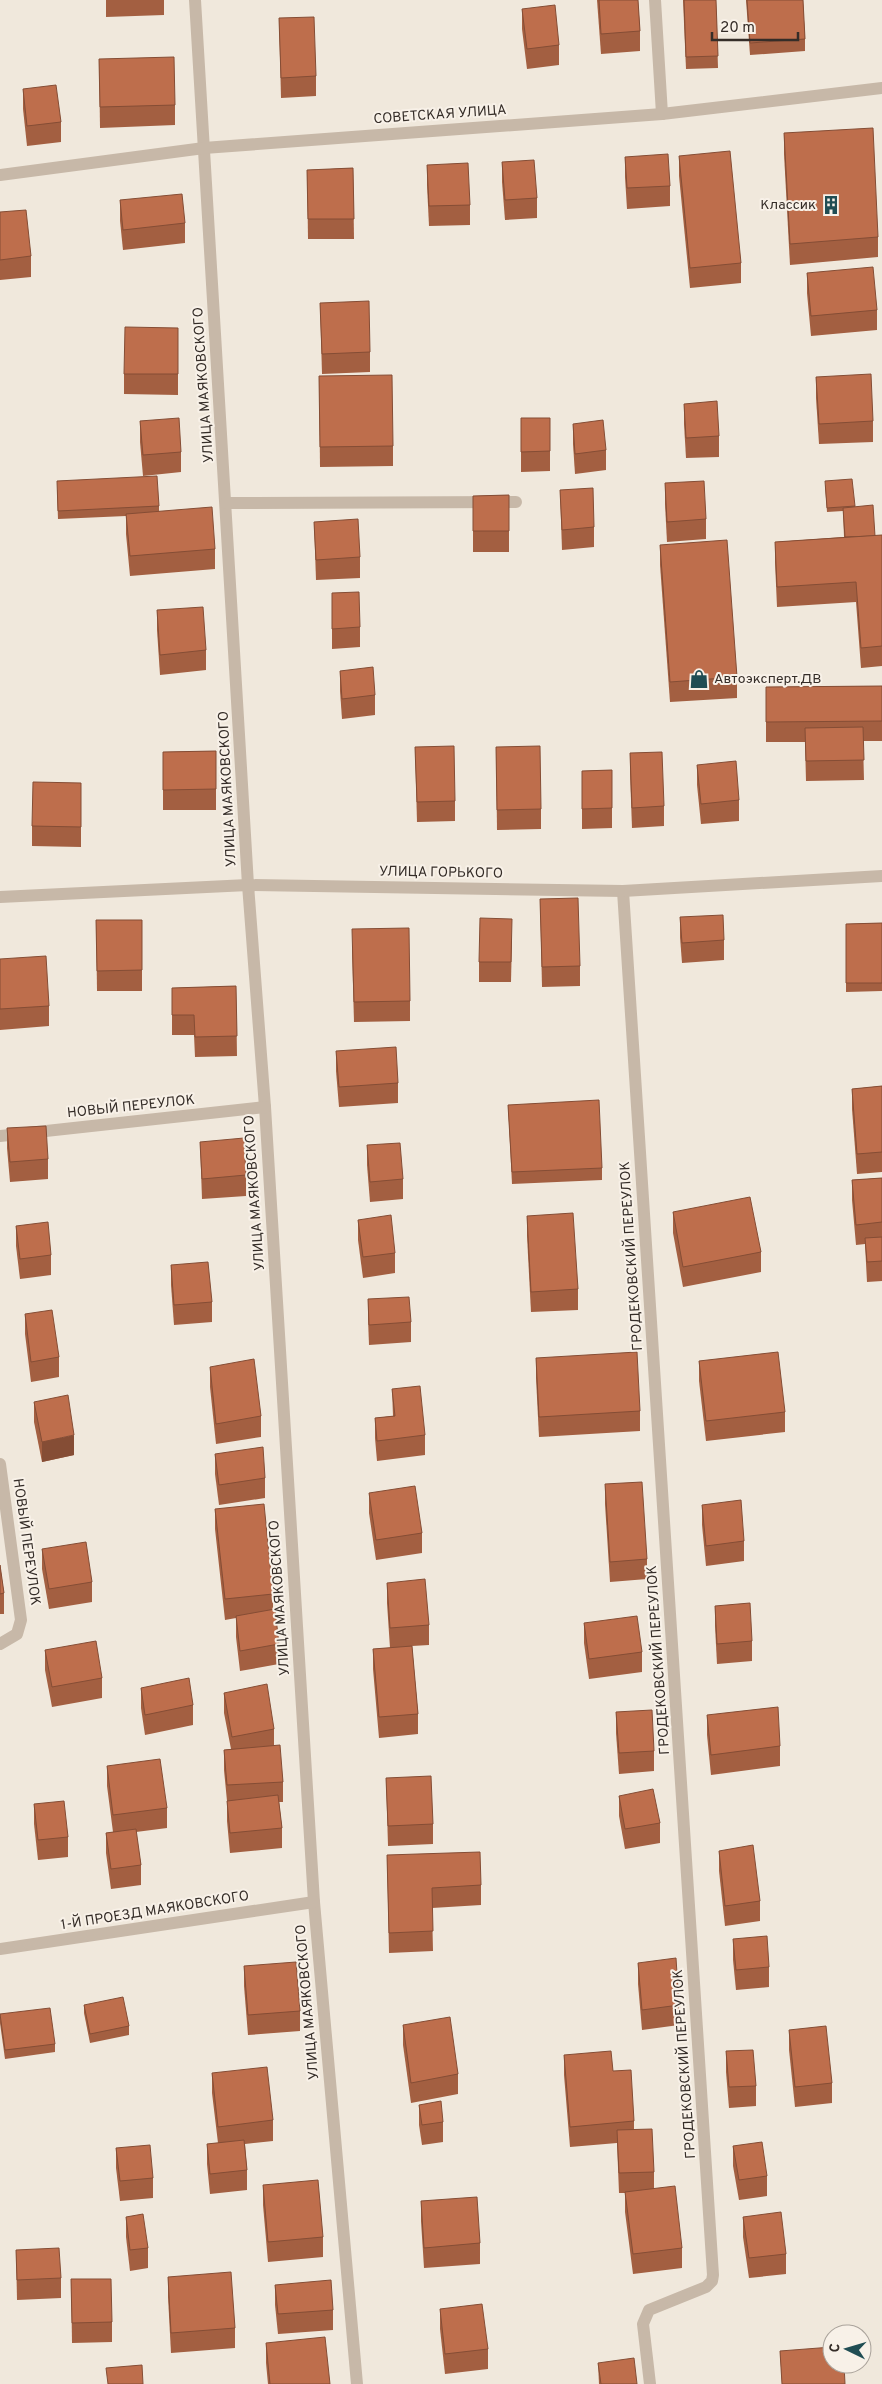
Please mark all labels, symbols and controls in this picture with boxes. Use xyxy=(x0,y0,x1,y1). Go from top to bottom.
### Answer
scale bar xyxy=(712,10,798,42)
text: 20 m xyxy=(720,19,755,38)
street label: СОВЕТСКАЯ УЛИЦА xyxy=(373,102,507,128)
building icon: Классик xyxy=(820,194,842,216)
place label: Классик xyxy=(760,197,816,214)
street label: УЛИЦА МАЯКОВСКОГО xyxy=(190,307,218,463)
shop icon: Автоэксперт.ДВ xyxy=(688,668,710,690)
place label: Автоэксперт.ДВ xyxy=(714,671,822,688)
street label: УЛИЦА МАЯКОВСКОГО xyxy=(215,711,241,867)
street label: УЛИЦА ГОРЬКОГО xyxy=(379,863,503,883)
street label: НОВЫЙ ПЕРЕУЛОК xyxy=(66,1091,196,1122)
street label: УЛИЦА МАЯКОВСКОГО xyxy=(241,1115,269,1271)
street label: ГРОДЕКОВСКИЙ ПЕРЕУЛОК xyxy=(616,1161,647,1351)
street label: НОВЫЙ ПЕРЕУЛОК xyxy=(9,1477,44,1607)
street label: УЛИЦА МАЯКОВСКОГО xyxy=(266,1520,294,1676)
street label: ГРОДЕКОВСКИЙ ПЕРЕУЛОК xyxy=(643,1565,674,1755)
street label: 1-Й ПРОЕЗД МАЯКОВСКОГО xyxy=(59,1887,250,1934)
street label: УЛИЦА МАЯКОВСКОГО xyxy=(293,1924,323,2080)
street label: ГРОДЕКОВСКИЙ ПЕРЕУЛОК xyxy=(669,1969,700,2159)
north arrow xyxy=(822,2324,872,2374)
text: С xyxy=(827,2343,844,2353)

